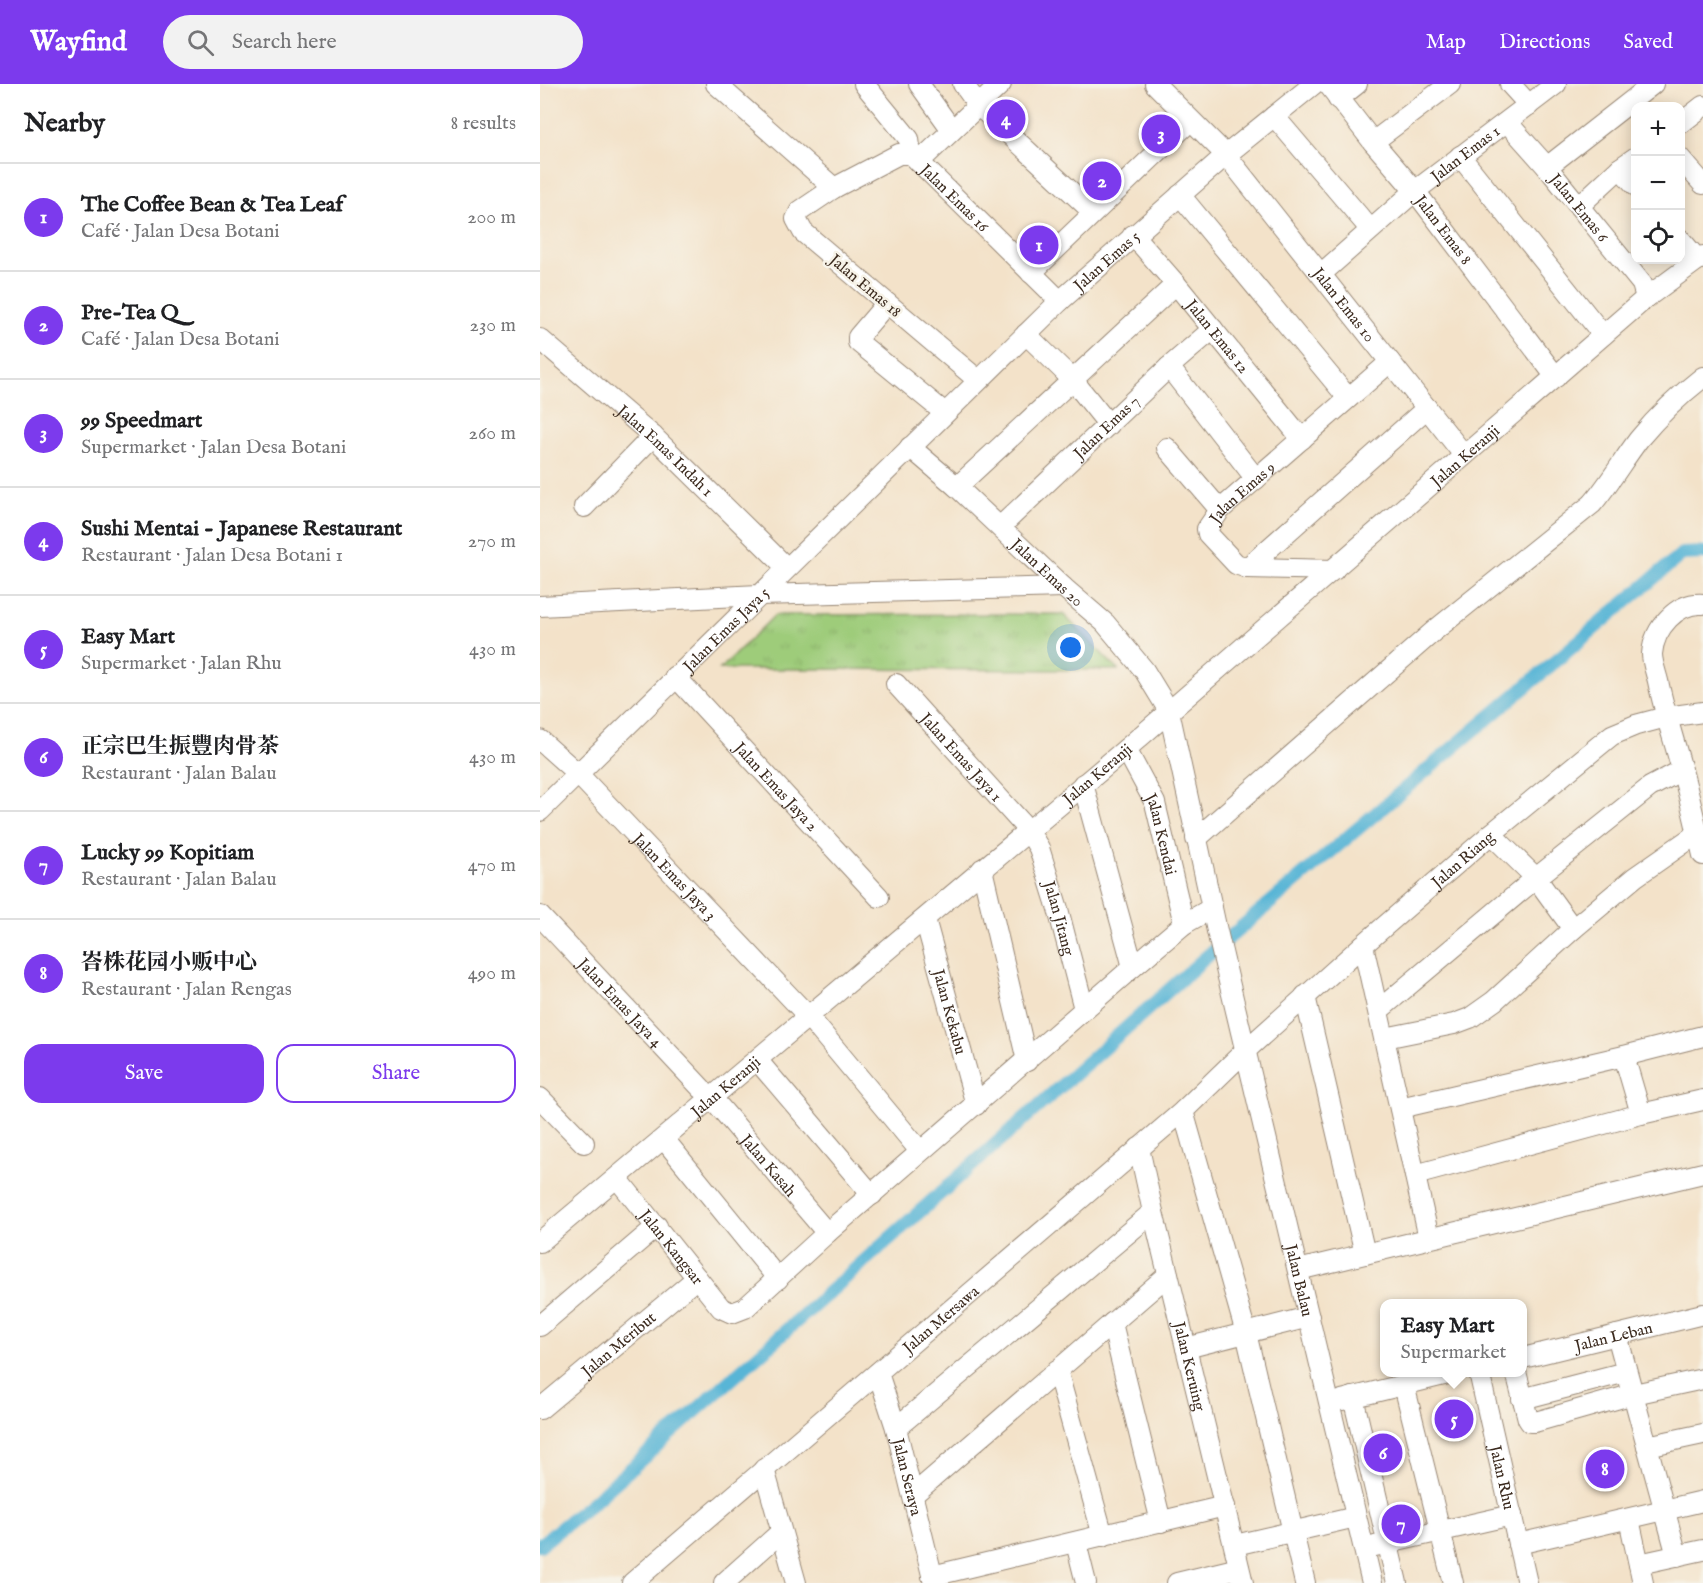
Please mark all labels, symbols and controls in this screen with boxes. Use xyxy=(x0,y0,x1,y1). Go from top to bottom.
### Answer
search box xyxy=(163,15,583,69)
text: Wayfind xyxy=(30,25,127,60)
icon: search xyxy=(184,26,217,59)
text: Search here xyxy=(232,28,337,56)
text: Map xyxy=(1426,29,1466,56)
text: Directions xyxy=(1499,29,1590,56)
text: Saved xyxy=(1623,29,1673,56)
pin: 4 xyxy=(986,96,1026,141)
map controls xyxy=(1631,102,1685,264)
button: + xyxy=(1631,102,1685,156)
text: Nearby xyxy=(24,107,105,140)
text: 8 results xyxy=(450,111,516,136)
pin: 3 xyxy=(1142,112,1180,156)
street label: Jalan Emas 1 xyxy=(1426,122,1505,189)
button: − xyxy=(1631,156,1685,210)
pin: 2 xyxy=(1082,158,1122,204)
street label: Jalan Emas 16 xyxy=(914,159,992,237)
street label: Jalan Emas 6 xyxy=(1543,169,1612,247)
street label: Jalan Emas 8 xyxy=(1408,190,1475,269)
text: The Coffee Bean & Tea Leaf xyxy=(81,191,343,219)
text: 1 xyxy=(40,205,47,230)
text: 200 m xyxy=(467,205,516,230)
button: locate xyxy=(1631,210,1685,264)
text: Café · Jalan Desa Botani xyxy=(81,219,280,244)
pin: 1 xyxy=(1020,222,1058,268)
street label: Jalan Emas 5 xyxy=(1069,227,1145,298)
street label: Jalan Emas 18 xyxy=(823,249,905,322)
street label: Jalan Emas 10 xyxy=(1306,263,1379,347)
street label: Jalan Emas 12 xyxy=(1179,295,1253,378)
text: Pre-Tea Q xyxy=(81,299,179,327)
text: 2 xyxy=(39,313,48,338)
text: 230 m xyxy=(470,313,516,338)
text: Café · Jalan Desa Botani xyxy=(81,327,280,352)
street label: Jalan Emas 7 xyxy=(1069,392,1145,465)
street label: Jalan Emas Indah 1 xyxy=(611,400,717,502)
text: 99 Speedmart xyxy=(81,407,202,435)
text: 3 xyxy=(40,421,47,446)
text: 260 m xyxy=(469,421,516,446)
street label: Jalan Keranji xyxy=(1426,422,1504,493)
text: Supermarket · Jalan Desa Botani xyxy=(81,435,346,460)
street label: Jalan Emas 9 xyxy=(1205,458,1280,529)
text: Sushi Mentai - Japanese Restaurant xyxy=(81,515,402,543)
text: 4 xyxy=(39,529,48,554)
text: 270 m xyxy=(468,529,516,554)
street label: Jalan Emas 20 xyxy=(1005,534,1087,612)
text: Restaurant · Jalan Desa Botani 1 xyxy=(81,543,343,568)
street label: Jalan Emas Jaya 5 xyxy=(678,584,774,678)
text: Easy Mart xyxy=(81,623,175,651)
your location xyxy=(1056,633,1085,662)
text: 5 xyxy=(40,637,47,662)
text: 430 m xyxy=(469,637,516,662)
text: Supermarket · Jalan Rhu xyxy=(81,651,282,676)
street label: Jalan Emas Jaya 1 xyxy=(914,708,1006,807)
text: 正宗巴生振豐肉骨茶 xyxy=(81,733,279,761)
street label: Jalan Emas Jaya 2 xyxy=(728,737,821,836)
street label: Jalan Keranji xyxy=(1058,740,1137,811)
text: 6 xyxy=(39,745,48,770)
text: 430 m xyxy=(469,745,516,770)
text: Restaurant · Jalan Balau xyxy=(81,761,277,786)
street label: Jalan Kendai xyxy=(1139,789,1180,877)
street label: Jalan Riang xyxy=(1427,827,1500,894)
street label: Jalan Emas Jaya 3 xyxy=(626,828,720,925)
text: Lucky 99 Kopitiam xyxy=(81,839,254,867)
text: 7 xyxy=(39,853,48,878)
text: 470 m xyxy=(468,853,516,878)
text: Restaurant · Jalan Balau xyxy=(81,867,277,892)
street label: Jalan Jitang xyxy=(1037,877,1078,958)
text: 峇株花园小贩中心 xyxy=(81,949,257,977)
street label: Jalan Emas Jaya 4 xyxy=(571,953,666,1052)
text: 8 xyxy=(40,961,47,986)
text: 490 m xyxy=(468,961,516,986)
street label: Jalan Kekabu xyxy=(927,965,970,1057)
text: Restaurant · Jalan Rengas xyxy=(81,977,292,1002)
button: Save xyxy=(24,1044,264,1103)
button: Share xyxy=(276,1044,516,1103)
street label: Jalan Keranji xyxy=(686,1053,765,1124)
street label: Jalan Kasah xyxy=(734,1129,800,1202)
street label: Jalan Kangsar xyxy=(633,1205,707,1290)
street label: Jalan Balau xyxy=(1279,1241,1316,1319)
street label: Jalan Mersawa xyxy=(898,1282,984,1360)
popup xyxy=(1380,1299,1527,1377)
street label: Jalan Meribut xyxy=(577,1308,661,1383)
text: Easy Mart xyxy=(1401,1312,1494,1340)
street label: Jalan Keruing xyxy=(1168,1318,1209,1413)
street label: Jalan Leban xyxy=(1571,1319,1655,1357)
text: Supermarket xyxy=(1401,1340,1506,1365)
pin: 5 xyxy=(1434,1396,1474,1442)
pin: 6 xyxy=(1364,1430,1402,1476)
street label: Jalan Seraya xyxy=(886,1434,925,1518)
street label: Jalan Rhu xyxy=(1484,1442,1518,1512)
pin: 8 xyxy=(1586,1446,1624,1492)
pin: 7 xyxy=(1382,1502,1420,1546)

